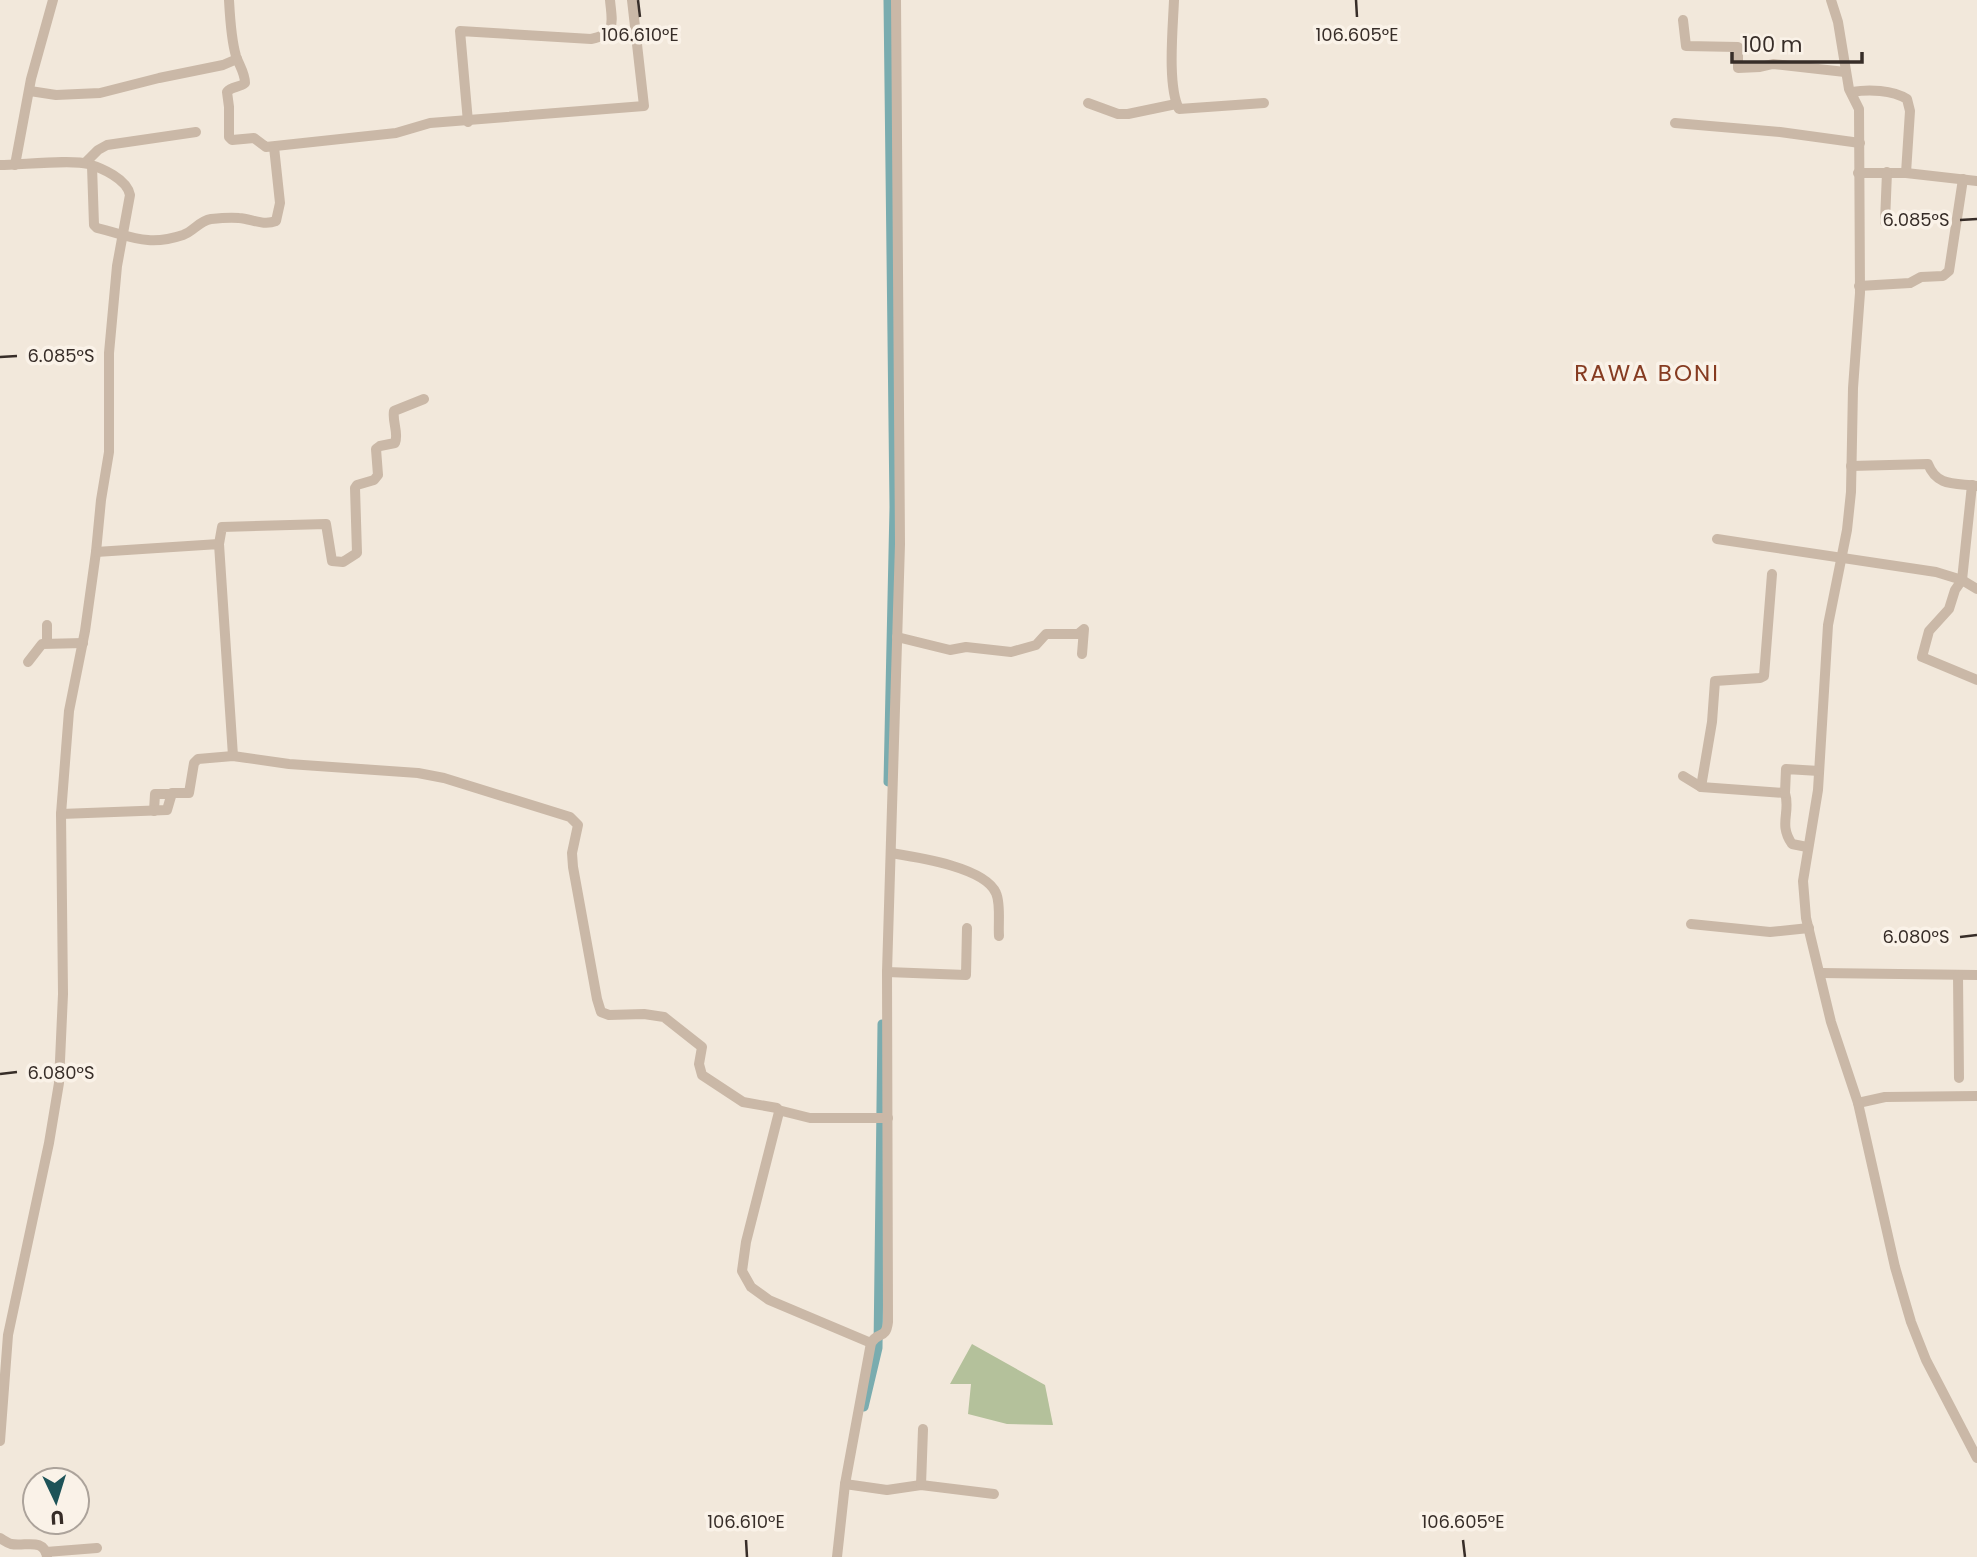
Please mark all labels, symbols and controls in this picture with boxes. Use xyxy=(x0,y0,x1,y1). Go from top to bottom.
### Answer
scale bar xyxy=(1732,21,1862,65)
text: 106.610°E xyxy=(601,22,679,47)
text: 106.605°E xyxy=(1316,22,1398,47)
text: 100 m xyxy=(1742,30,1802,59)
text: 6.085°S xyxy=(1882,207,1950,232)
text: 6.085°S xyxy=(27,343,95,368)
district label: RAWA BONI xyxy=(1574,357,1720,389)
text: 6.080°S xyxy=(1882,924,1950,949)
text: 6.080°S xyxy=(27,1060,95,1085)
north arrow xyxy=(21,1466,91,1536)
text: U xyxy=(50,1504,65,1531)
text: 106.610°E xyxy=(707,1509,785,1534)
text: 106.605°E xyxy=(1422,1509,1504,1534)

